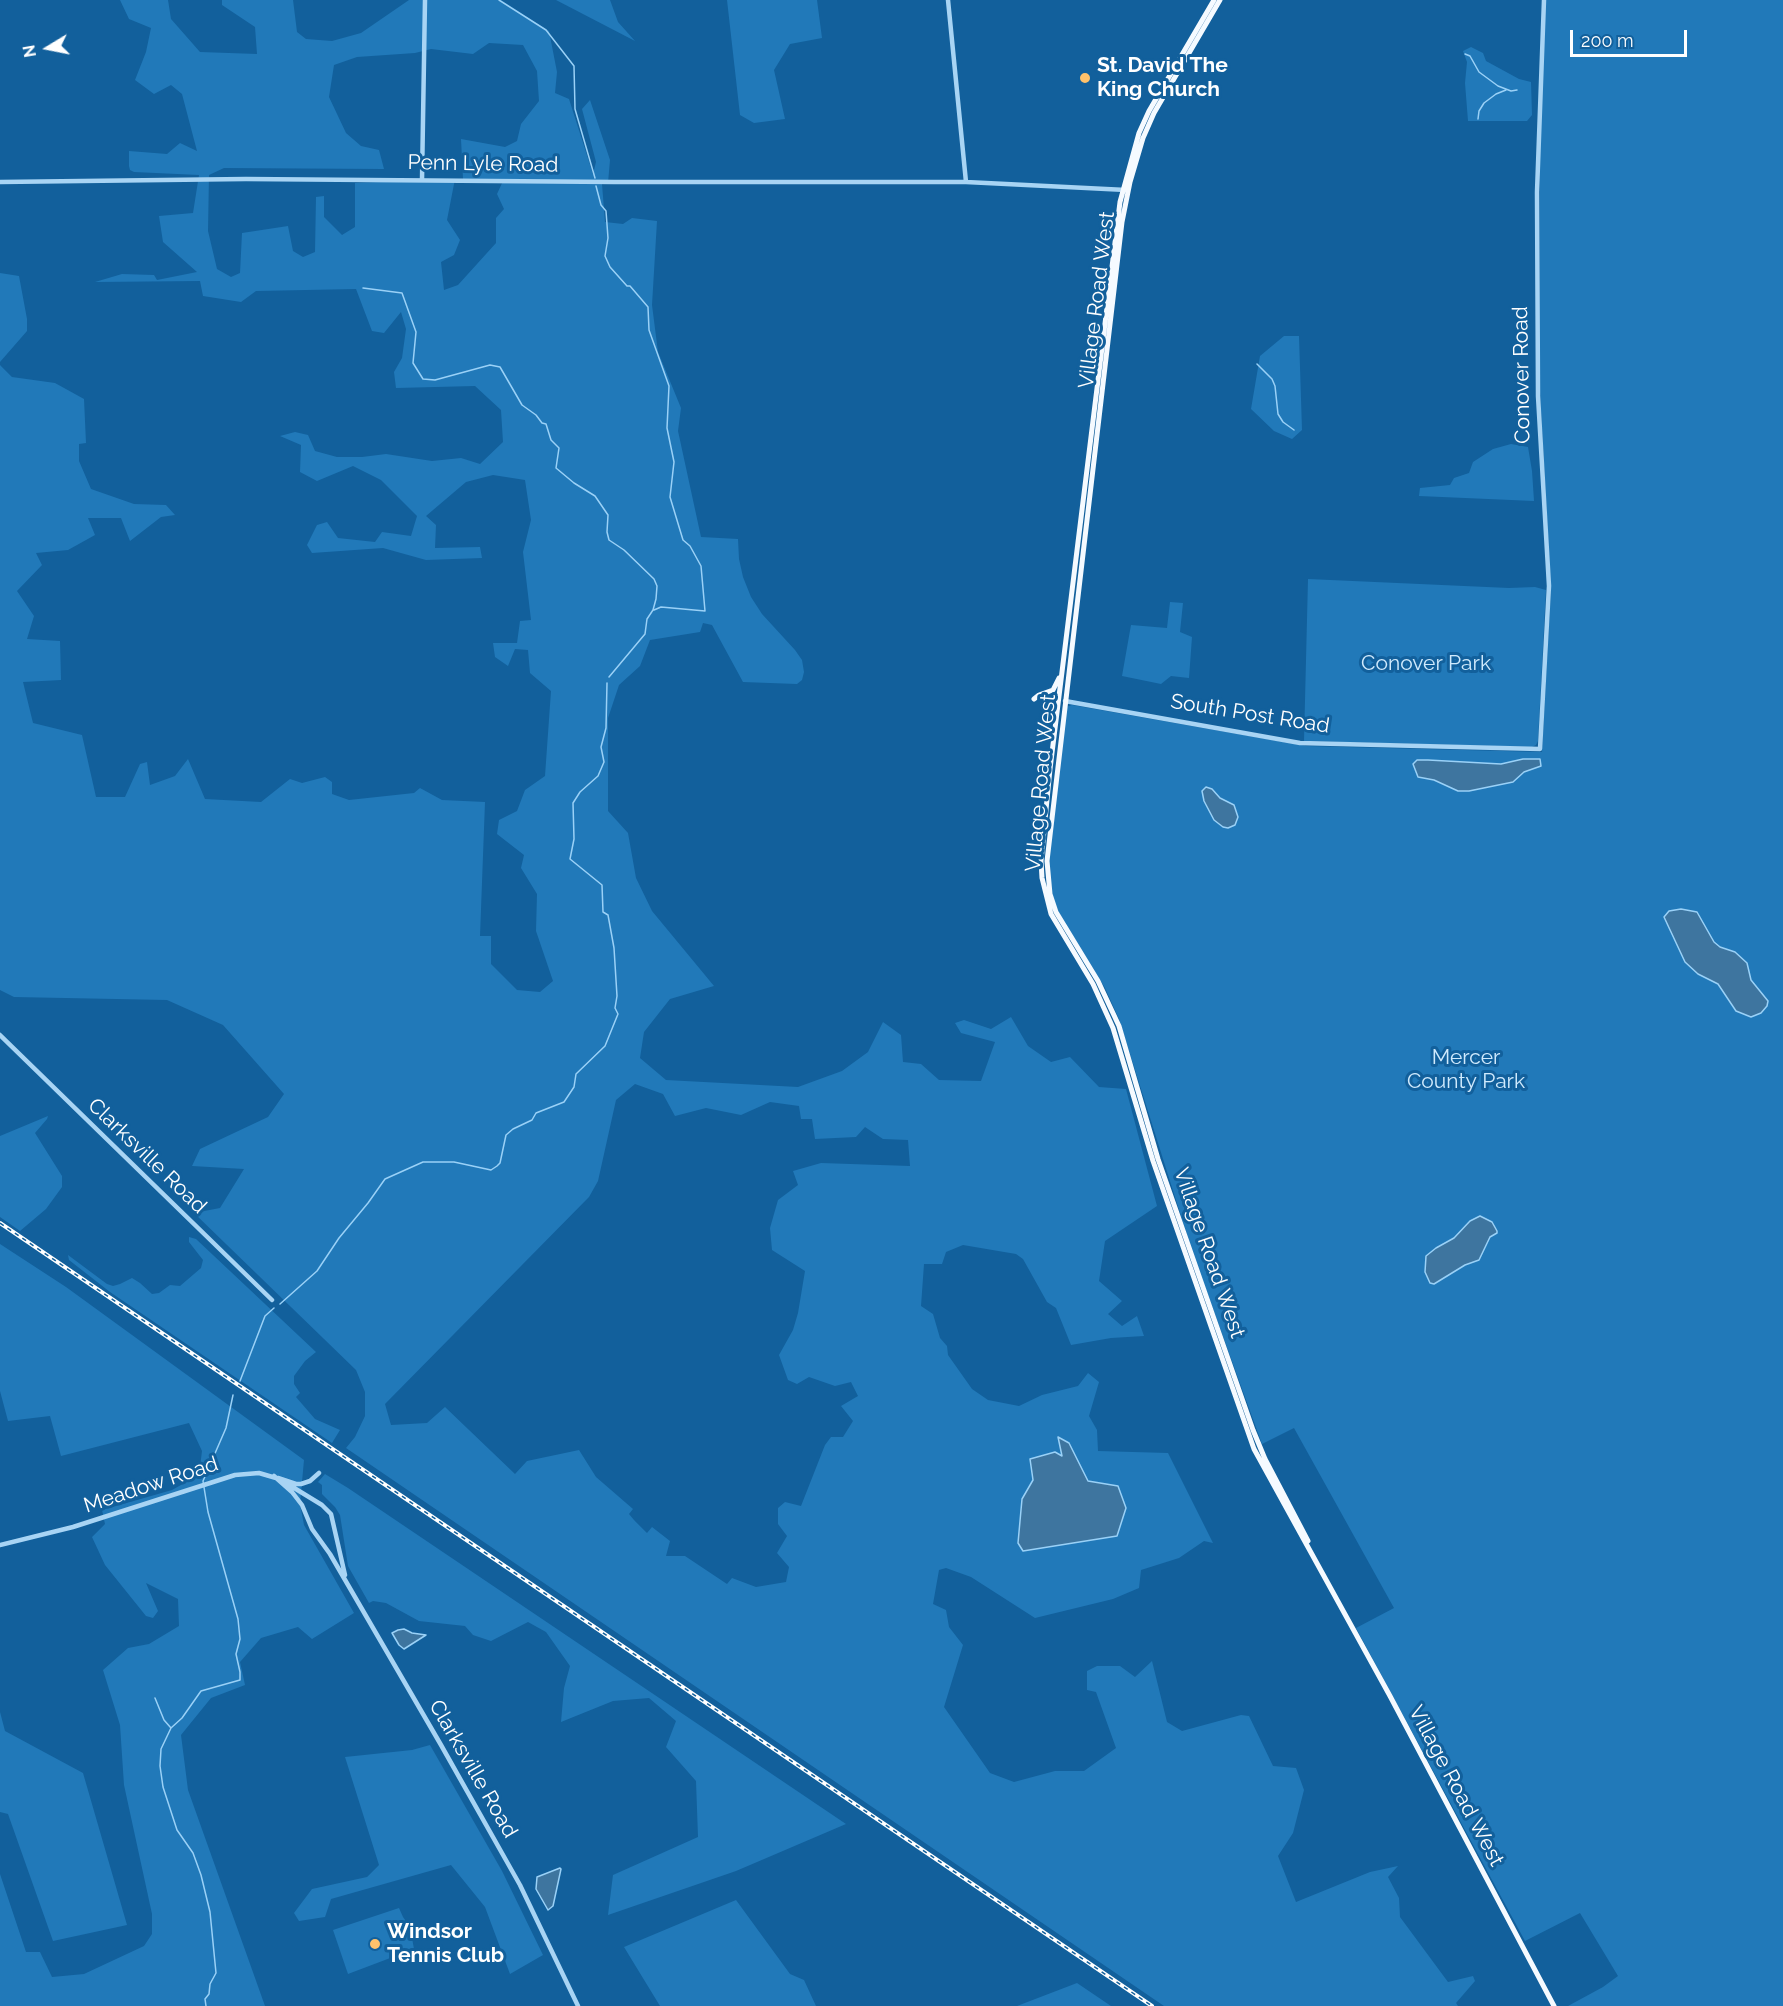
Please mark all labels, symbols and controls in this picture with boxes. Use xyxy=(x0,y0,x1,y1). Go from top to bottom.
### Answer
north arrow xyxy=(18,18,78,78)
scale bar xyxy=(1573,18,1690,56)
text: 200 m xyxy=(1581,30,1634,51)
text: N xyxy=(19,44,40,59)
place label: St. David The King Church xyxy=(1097,53,1228,103)
marker: St. David The King Church xyxy=(1078,71,1092,85)
street label: Penn Lyle Road xyxy=(407,150,559,178)
street label: Village Road West xyxy=(1074,210,1120,390)
street label: Conover Road xyxy=(1508,306,1536,444)
park label: Conover Park xyxy=(1361,651,1491,677)
street label: South Post Road xyxy=(1169,689,1331,739)
street label: Village Road West xyxy=(1021,693,1061,873)
park label: Mercer County Park xyxy=(1407,1045,1525,1095)
street label: Clarksville Road xyxy=(82,1093,212,1219)
street label: Village Road West xyxy=(1168,1165,1250,1341)
street label: Meadow Road xyxy=(81,1451,221,1519)
street label: Clarksville Road xyxy=(423,1695,523,1843)
street label: Village Road West xyxy=(1403,1701,1509,1871)
place label: Windsor Tennis Club xyxy=(387,1919,504,1969)
marker: Windsor Tennis Club xyxy=(368,1937,382,1951)

